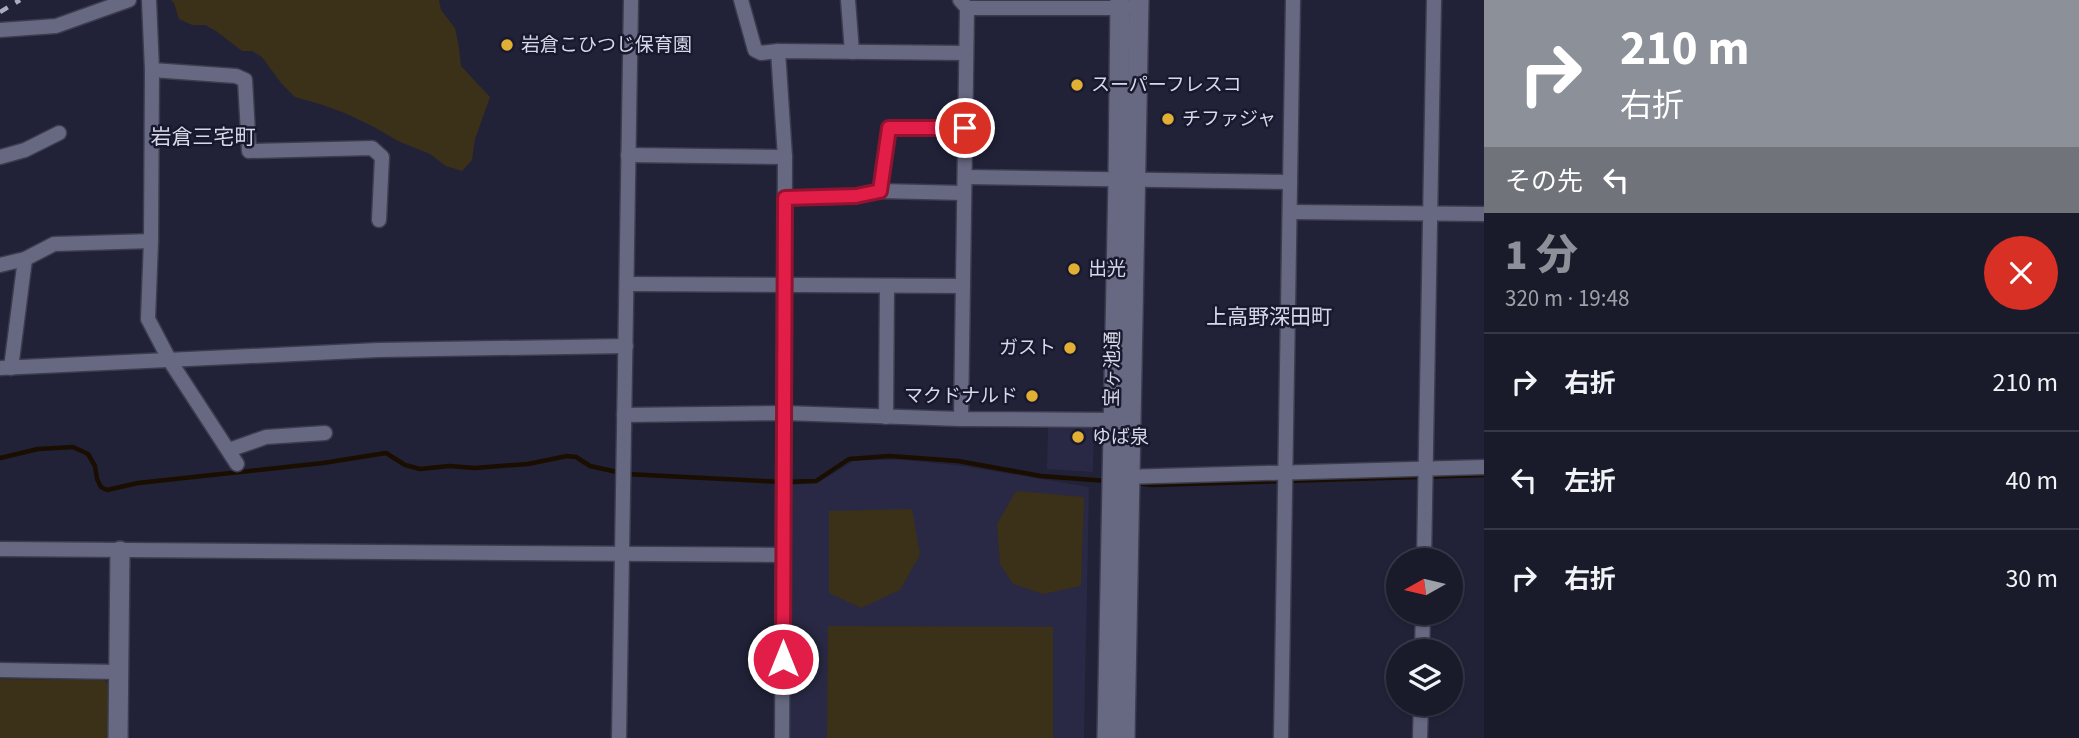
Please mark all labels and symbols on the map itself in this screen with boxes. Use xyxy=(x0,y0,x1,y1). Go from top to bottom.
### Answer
place label: 岩倉こひつじ保育園 xyxy=(521,32,692,59)
marker: 岩倉こひつじ保育園 xyxy=(499,37,515,53)
place label: スーパーフレスコ xyxy=(1091,72,1242,99)
marker: スーパーフレスコ xyxy=(1069,77,1085,93)
pin xyxy=(935,98,995,158)
place label: チファジャ xyxy=(1182,106,1276,133)
marker: チファジャ xyxy=(1160,111,1176,127)
district label: 岩倉三宅町 xyxy=(151,122,256,152)
place label: 出光 xyxy=(1088,256,1126,283)
marker: 出光 xyxy=(1066,261,1082,277)
district label: 上高野深田町 xyxy=(1206,302,1332,332)
street label: 宝ヶ池通 xyxy=(1099,331,1127,407)
place label: ガスト xyxy=(999,335,1056,362)
marker: ガスト xyxy=(1062,340,1078,356)
place label: マクドナルド xyxy=(904,383,1018,410)
marker: マクドナルド xyxy=(1024,388,1040,404)
place label: ゆば泉 xyxy=(1092,424,1149,451)
marker: ゆば泉 xyxy=(1070,429,1086,445)
north arrow xyxy=(1386,548,1463,625)
position arrow xyxy=(746,622,820,696)

